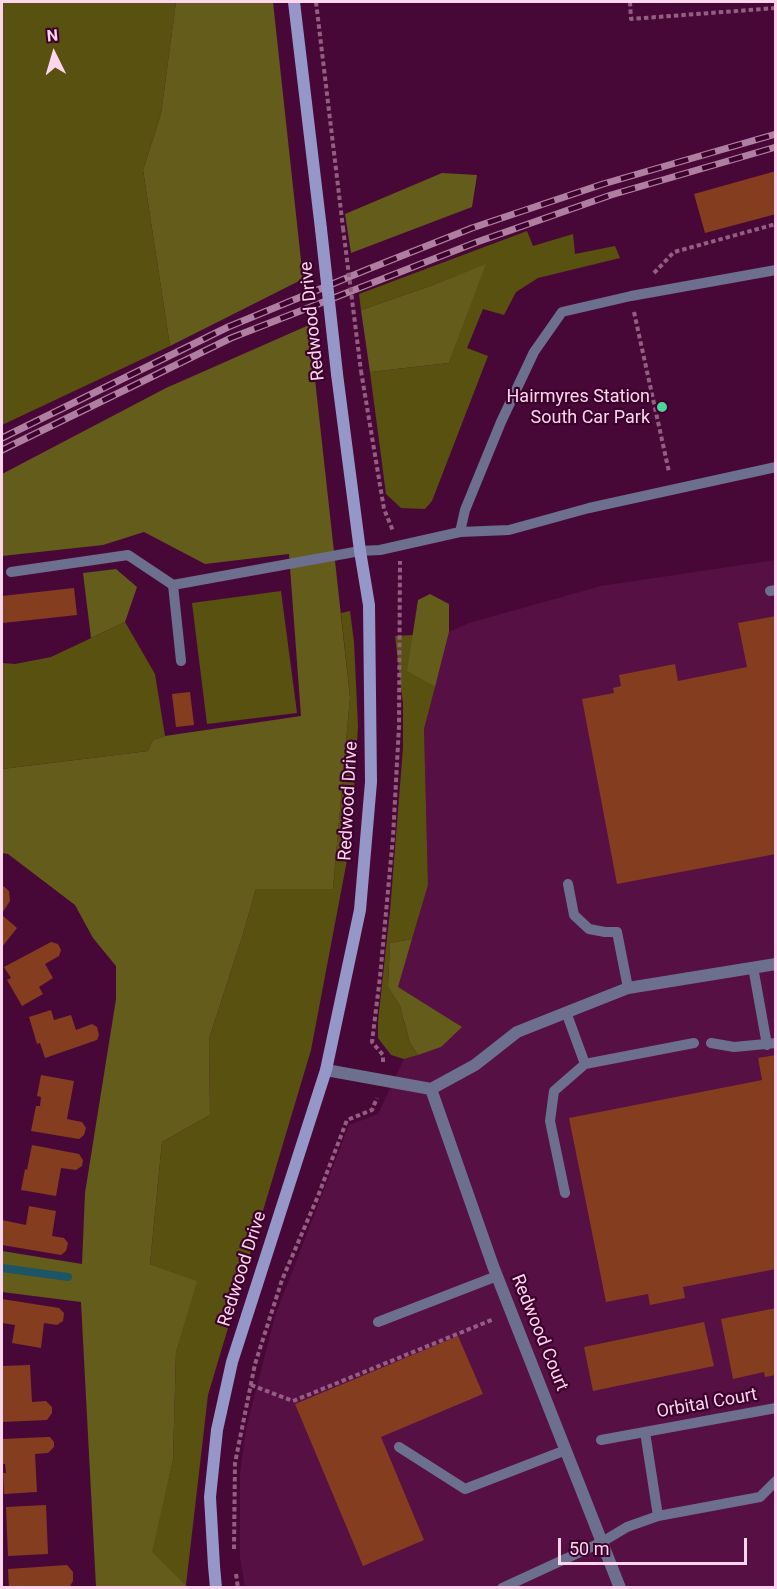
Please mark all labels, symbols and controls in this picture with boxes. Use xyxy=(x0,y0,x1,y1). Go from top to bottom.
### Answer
north arrow xyxy=(24,24,84,84)
text: N xyxy=(46,26,59,46)
street label: Redwood Drive xyxy=(296,260,330,382)
place label: Hairmyres Station South Car Park xyxy=(507,386,650,428)
marker: Hairmyres Station South Car Park xyxy=(655,400,669,414)
street label: Redwood Drive xyxy=(335,741,363,861)
street label: Redwood Drive xyxy=(214,1209,272,1329)
street label: Redwood Court xyxy=(506,1272,572,1394)
street label: Orbital Court xyxy=(655,1385,759,1423)
scale bar xyxy=(561,1526,750,1564)
text: 50 m xyxy=(569,1538,609,1559)

